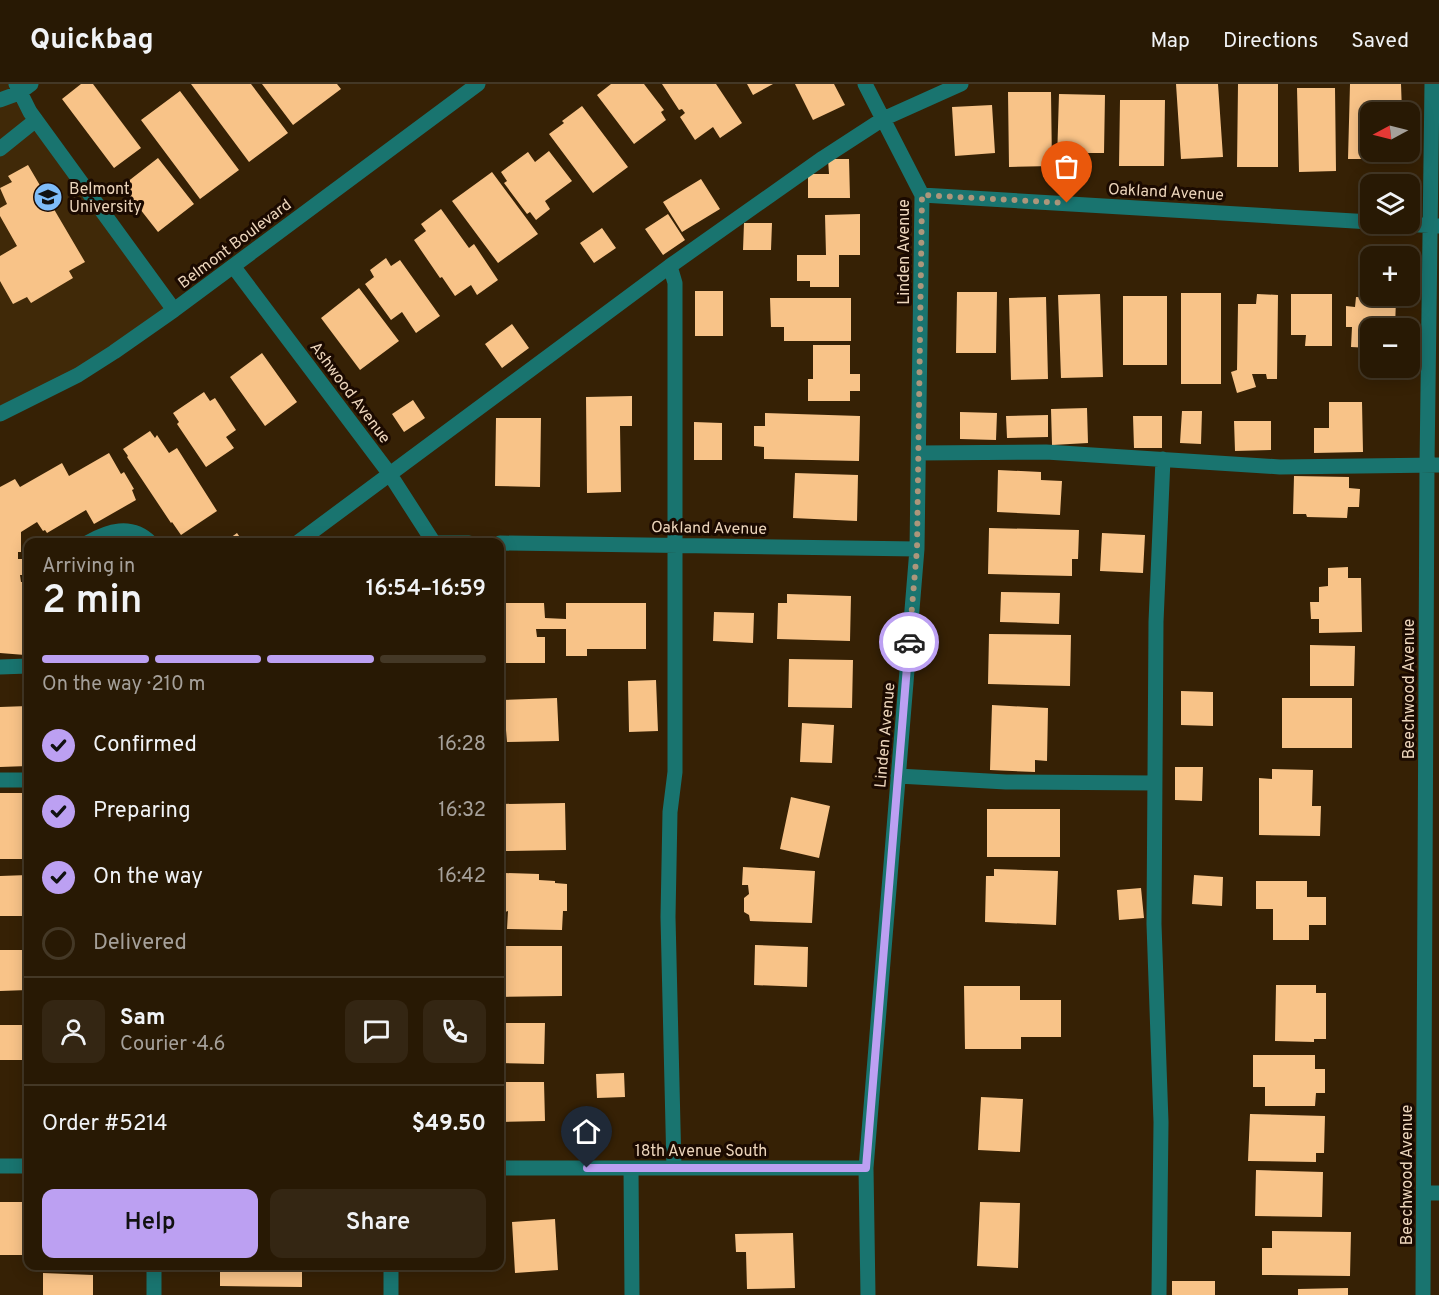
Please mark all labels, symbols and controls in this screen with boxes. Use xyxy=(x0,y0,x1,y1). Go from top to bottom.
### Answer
text: Quickbag xyxy=(30,23,154,59)
text: Map xyxy=(1150,28,1190,55)
text: Directions xyxy=(1223,28,1318,55)
text: Saved xyxy=(1351,28,1409,55)
north arrow xyxy=(1360,102,1420,162)
map controls xyxy=(1360,102,1420,378)
pin xyxy=(1041,141,1092,203)
icon: bag xyxy=(1050,150,1083,183)
button: layers xyxy=(1360,174,1420,234)
place label: Belmont University xyxy=(69,180,142,218)
street label: Oakland Avenue xyxy=(1107,180,1224,206)
school or university icon: Belmont University xyxy=(32,181,64,213)
street label: Belmont Boulevard xyxy=(174,195,296,294)
street label: Linden Avenue xyxy=(895,199,915,305)
button: + xyxy=(1360,246,1420,306)
button: − xyxy=(1360,318,1420,378)
street label: Ashwood Avenue xyxy=(305,338,394,448)
street label: Oakland Avenue xyxy=(651,518,767,540)
text: Arriving in xyxy=(42,554,135,580)
text: 16:54–16:59 xyxy=(366,576,486,603)
text: 2 min xyxy=(42,578,143,627)
courier xyxy=(879,612,939,672)
street label: Beechwood Avenue xyxy=(1400,619,1420,759)
icon: car xyxy=(893,626,926,659)
text: On the way · 210 m xyxy=(42,672,206,698)
street label: Linden Avenue xyxy=(871,682,901,789)
icon: check xyxy=(42,729,75,762)
text: Confirmed xyxy=(93,732,197,759)
text: 16:28 xyxy=(438,732,486,758)
icon: check xyxy=(42,795,75,828)
text: Preparing xyxy=(93,798,191,825)
text: 16:32 xyxy=(438,798,486,824)
icon: check xyxy=(42,861,75,894)
text: On the way xyxy=(93,864,203,891)
text: 16:42 xyxy=(437,864,486,890)
text: Delivered xyxy=(93,930,187,957)
button: person xyxy=(42,1000,105,1063)
button: chat xyxy=(345,1000,408,1063)
button: phone xyxy=(423,1000,486,1063)
text: Sam xyxy=(120,1005,165,1032)
text: Courier · 4.6 xyxy=(120,1032,225,1058)
street label: Beechwood Avenue xyxy=(1398,1105,1418,1245)
pin xyxy=(561,1106,612,1168)
text: Order #5214 xyxy=(42,1111,168,1138)
text: $49.50 xyxy=(412,1111,486,1138)
icon: home xyxy=(570,1115,603,1148)
street label: 18th Avenue South xyxy=(635,1142,767,1162)
button: Help xyxy=(42,1189,258,1258)
button: Share xyxy=(270,1189,486,1258)

